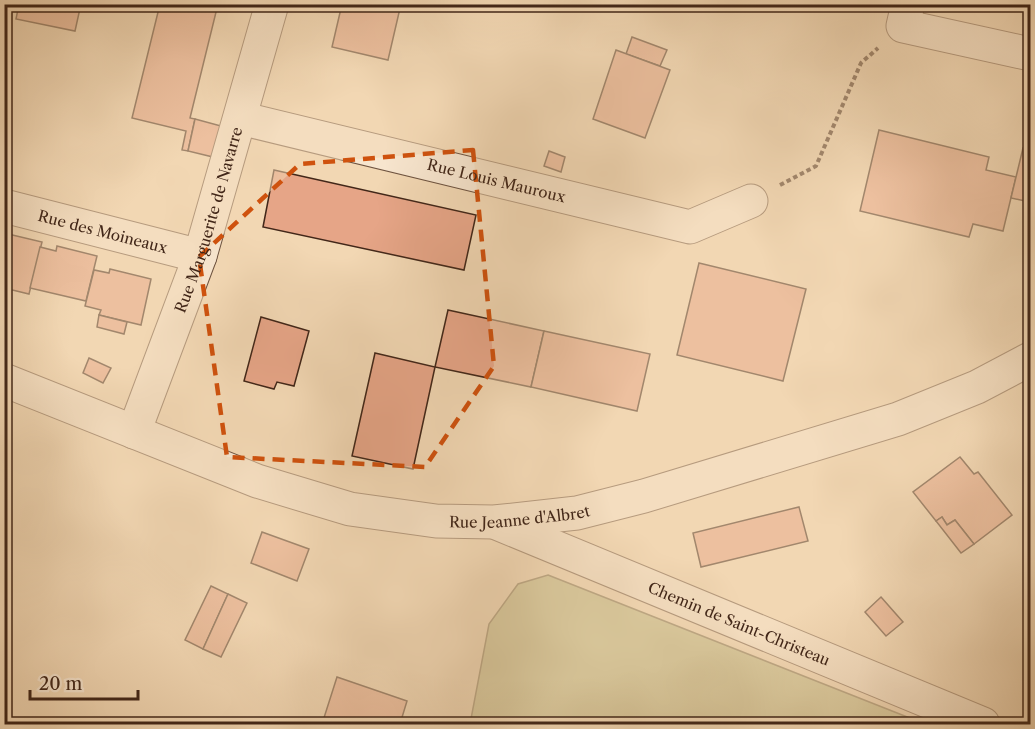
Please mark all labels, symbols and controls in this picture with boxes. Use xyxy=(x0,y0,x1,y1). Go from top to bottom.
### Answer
street label: Rue Marguerite de Navarre xyxy=(170,125,246,315)
street label: Rue Louis Mauroux xyxy=(426,154,568,206)
street label: Rue des Moineaux xyxy=(36,206,170,257)
street label: Rue Jeanne d'Albret xyxy=(449,500,592,532)
street label: Chemin de Saint-Christeau xyxy=(646,577,833,669)
scale bar xyxy=(30,663,138,701)
text: 20 m xyxy=(39,673,83,695)

